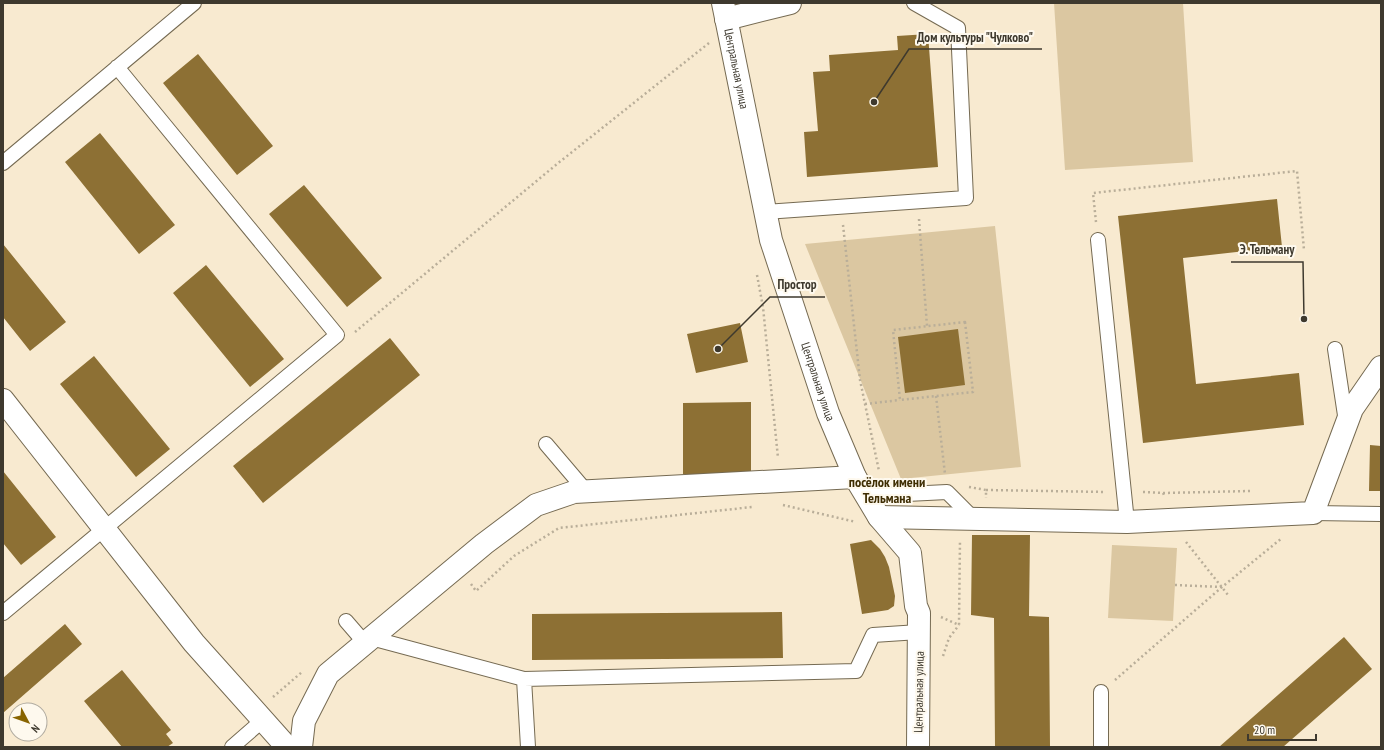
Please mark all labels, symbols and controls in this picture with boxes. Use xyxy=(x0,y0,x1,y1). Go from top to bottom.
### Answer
callout: Дом культуры "Чулково" xyxy=(909,24,1042,49)
street label: Центральная улица xyxy=(721,27,752,110)
text: Дом культуры "Чулково" xyxy=(917,29,1033,46)
callout: Э. Тельману xyxy=(1231,237,1303,262)
text: Э. Тельману xyxy=(1240,241,1295,258)
callout: Простор xyxy=(770,272,825,297)
text: Простор xyxy=(778,276,817,293)
street label: Центральная улица xyxy=(798,340,839,423)
district label: посёлок имени Тельмана xyxy=(849,473,925,507)
street label: Центральная улица xyxy=(910,651,927,733)
north arrow xyxy=(8,702,48,742)
scale bar xyxy=(1248,716,1316,742)
text: N xyxy=(28,722,43,735)
text: 20 m xyxy=(1254,722,1275,737)

